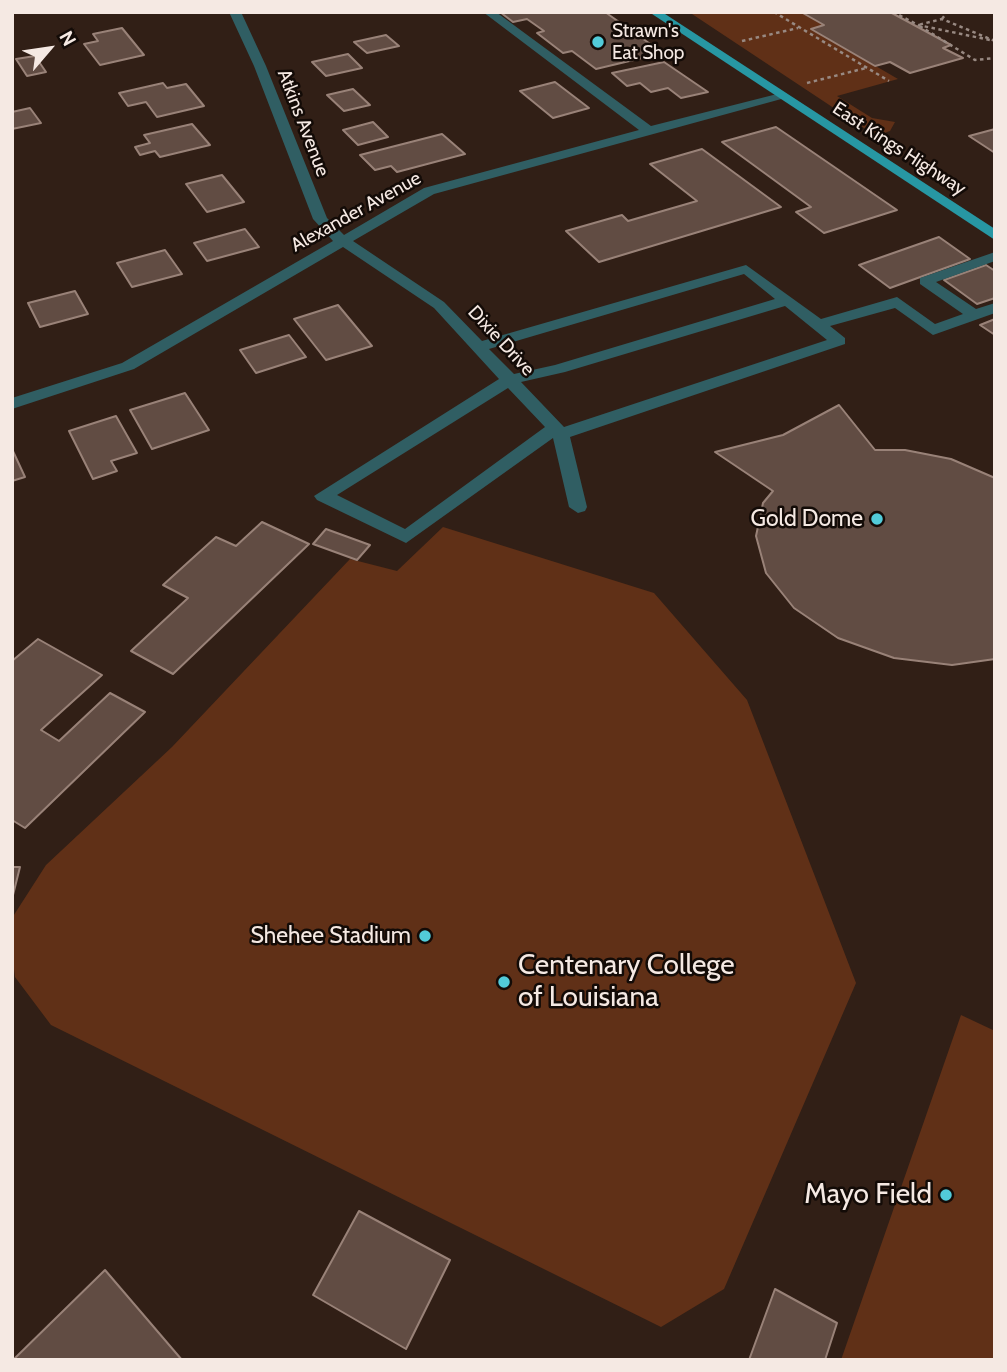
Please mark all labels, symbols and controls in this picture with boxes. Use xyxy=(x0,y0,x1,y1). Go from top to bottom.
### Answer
north arrow xyxy=(14,14,84,84)
place label: Strawn's Eat Shop xyxy=(612,20,684,64)
text: N xyxy=(54,27,81,50)
marker: Strawn's Eat Shop xyxy=(590,34,606,50)
street label: Atkins Avenue xyxy=(272,66,334,180)
street label: East Kings Highway xyxy=(828,97,970,201)
street label: Alexander Avenue xyxy=(287,167,425,257)
street label: Dixie Drive xyxy=(463,301,539,381)
place label: Gold Dome xyxy=(751,505,863,533)
marker: Gold Dome xyxy=(869,511,885,527)
place label: Shehee Stadium xyxy=(251,922,411,950)
marker: Shehee Stadium xyxy=(417,928,433,944)
place label: Centenary College of Louisiana xyxy=(518,949,735,1015)
marker: Centenary College of Louisiana xyxy=(496,974,512,990)
place label: Mayo Field xyxy=(804,1178,932,1212)
marker: Mayo Field xyxy=(938,1187,954,1203)

